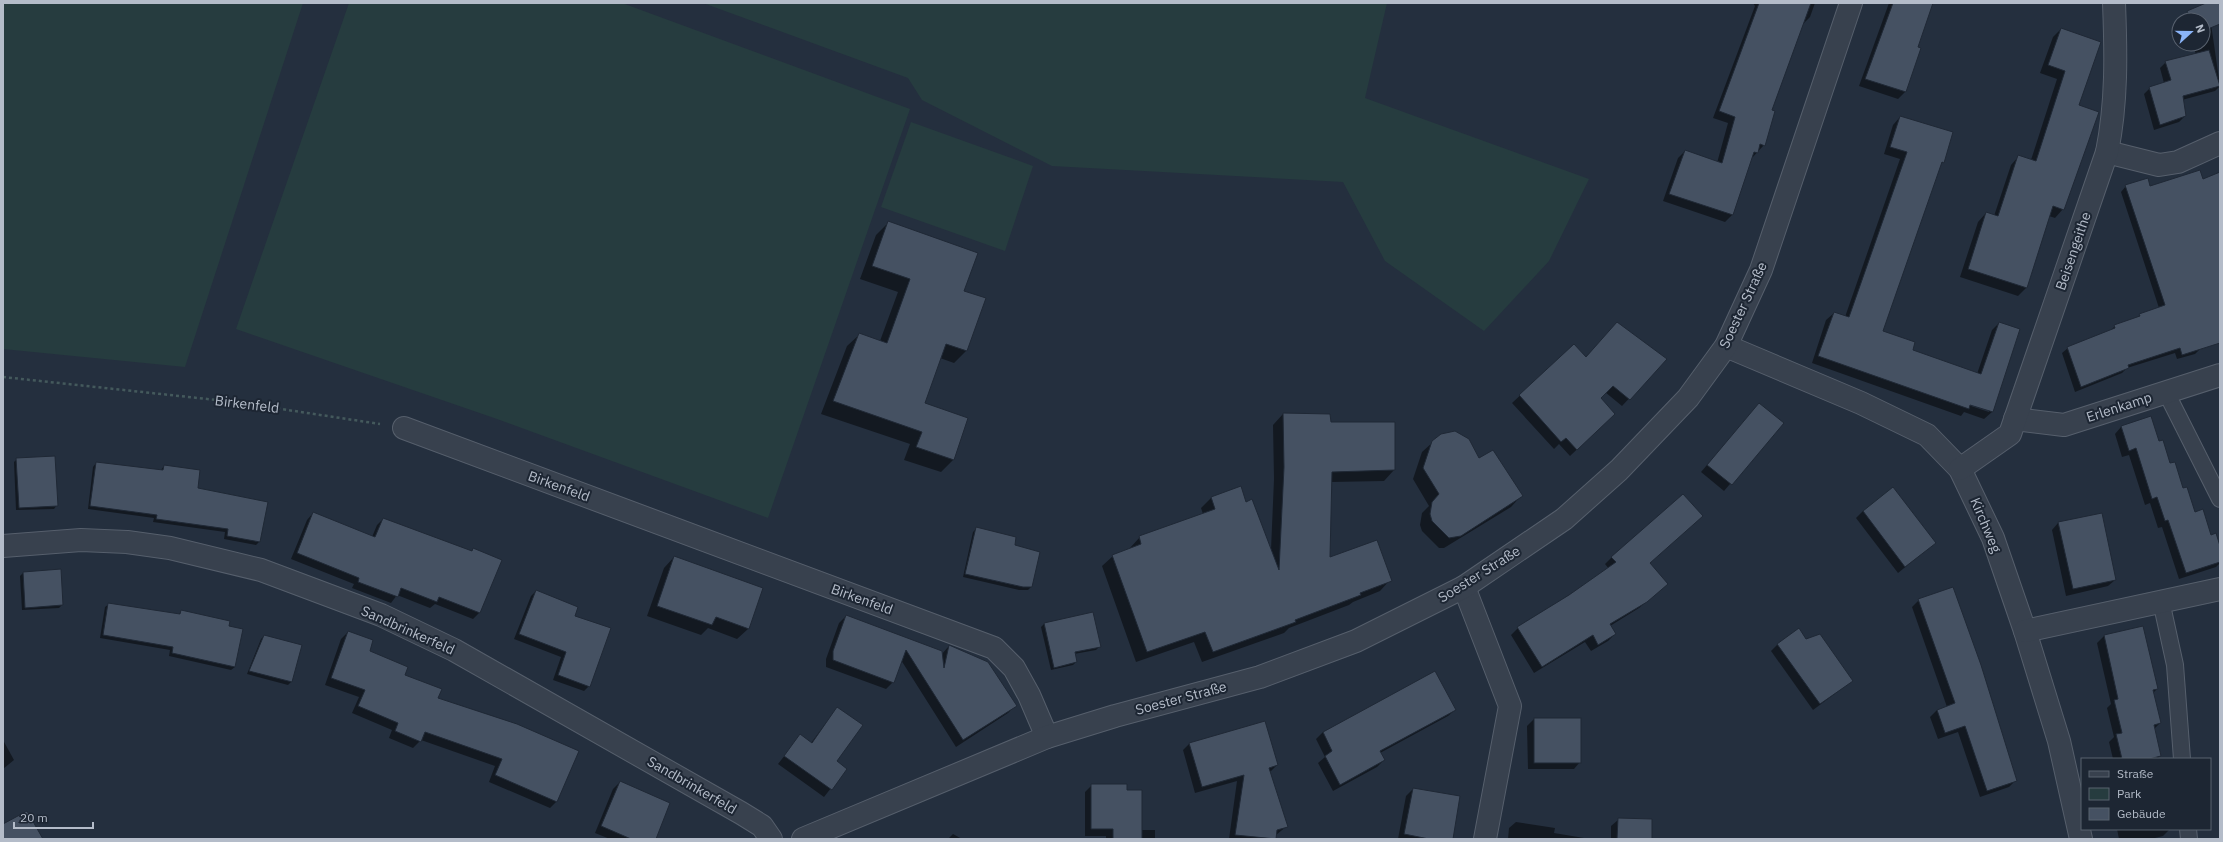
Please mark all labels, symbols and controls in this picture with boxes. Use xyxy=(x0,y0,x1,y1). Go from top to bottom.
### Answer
north arrow xyxy=(2171,12,2211,52)
text: N xyxy=(2192,22,2208,35)
street label: Beisengeithe xyxy=(2051,209,2095,293)
street label: Soester Straße xyxy=(1715,258,1771,351)
street label: Erlenkamp xyxy=(2084,388,2154,426)
street label: Birkenfeld xyxy=(214,391,280,417)
street label: Birkenfeld xyxy=(526,466,592,506)
street label: Kirchweg xyxy=(1966,495,2006,556)
street label: Soester Straße xyxy=(1435,541,1524,606)
street label: Birkenfeld xyxy=(829,579,895,619)
street label: Sandbrinkerfeld xyxy=(358,601,458,659)
street label: Soester Straße xyxy=(1133,677,1229,719)
street label: Sandbrinkerfeld xyxy=(644,752,740,818)
legend xyxy=(2081,758,2211,830)
text: Straße xyxy=(2117,766,2154,781)
text: Park xyxy=(2117,786,2142,801)
scale bar xyxy=(14,804,93,830)
text: Gebäude xyxy=(2117,806,2166,821)
text: 20 m xyxy=(20,810,48,825)

